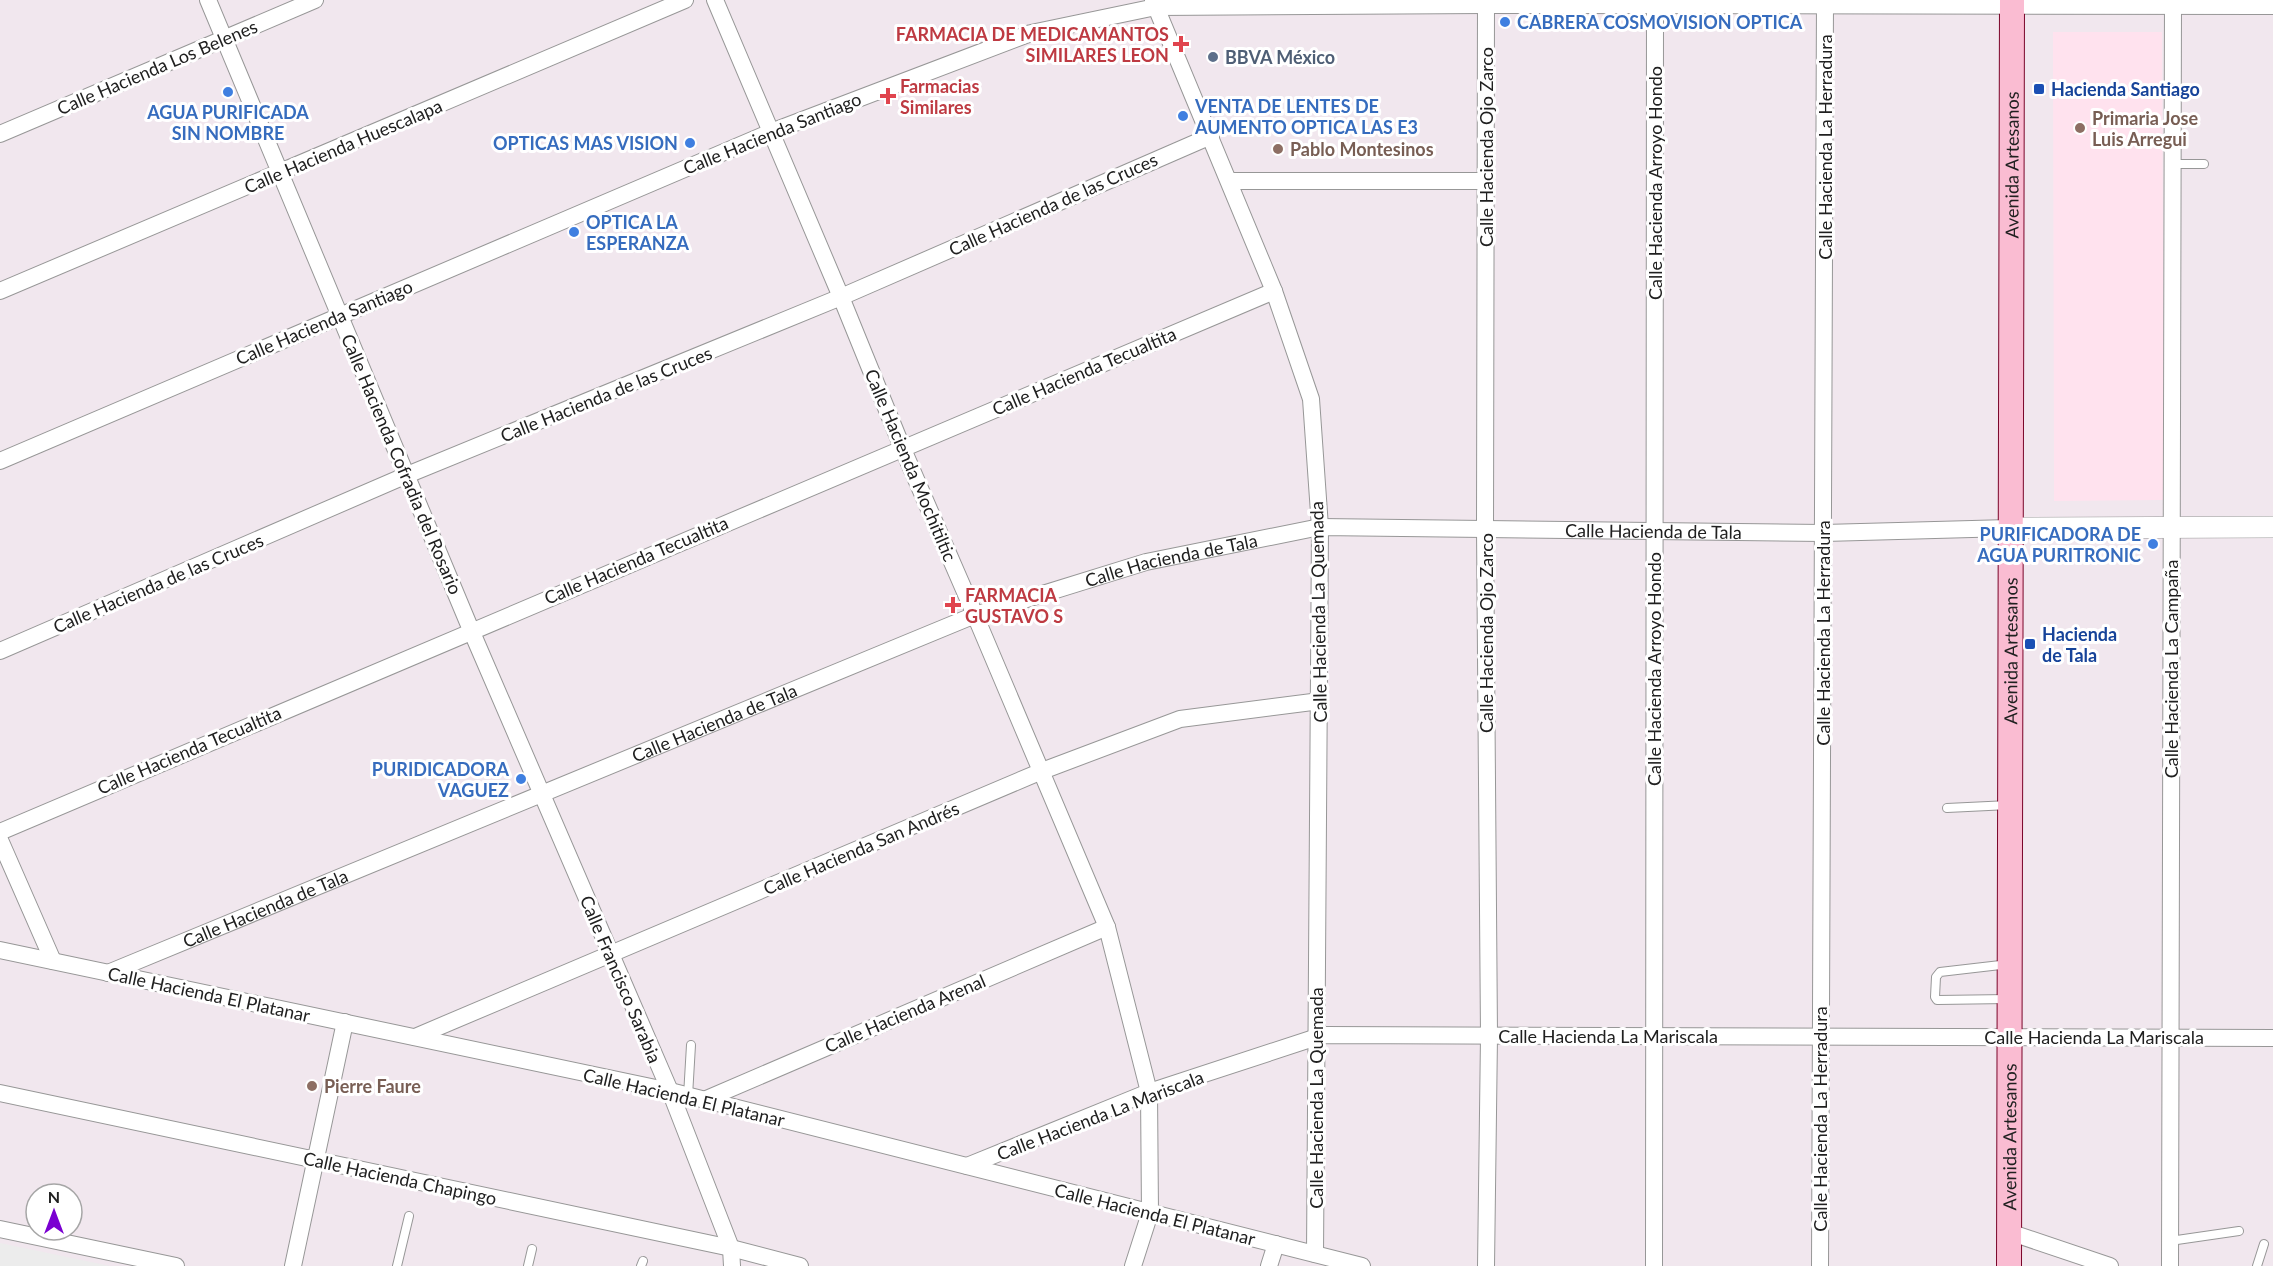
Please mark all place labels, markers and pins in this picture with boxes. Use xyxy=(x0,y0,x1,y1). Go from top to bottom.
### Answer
place label: CABRERA COSMOVISION OPTICA xyxy=(1517,11,1803,33)
marker: CABRERA COSMOVISION OPTICA xyxy=(1498,15,1512,29)
place label: FARMACIA DE MEDICAMANTOS SIMILARES LEON xyxy=(896,23,1169,66)
marker: FARMACIA DE MEDICAMANTOS SIMILARES LEON xyxy=(1174,37,1188,51)
place label: BBVA México xyxy=(1225,46,1335,68)
marker: BBVA México xyxy=(1206,50,1220,64)
place label: Farmacias Similares xyxy=(900,75,979,118)
place label: Hacienda Santiago xyxy=(2051,78,2200,100)
marker: Hacienda Santiago xyxy=(2032,82,2046,96)
marker: AGUA PURIFICADA SIN NOMBRE xyxy=(221,85,235,99)
marker: Farmacias Similares xyxy=(881,89,895,103)
place label: VENTA DE LENTES DE AUMENTO OPTICA LAS E3 xyxy=(1194,95,1418,138)
place label: AGUA PURIFICADA SIN NOMBRE xyxy=(146,101,309,144)
place label: Primaria Jose Luis Arregui xyxy=(2092,107,2198,150)
marker: VENTA DE LENTES DE AUMENTO OPTICA LAS E3 xyxy=(1176,109,1190,123)
marker: Primaria Jose Luis Arregui xyxy=(2073,121,2087,135)
place label: OPTICAS MAS VISION xyxy=(493,132,678,154)
marker: OPTICAS MAS VISION xyxy=(683,136,697,150)
place label: Pablo Montesinos xyxy=(1290,138,1434,160)
marker: Pablo Montesinos xyxy=(1271,142,1285,156)
place label: OPTICA LA ESPERANZA xyxy=(586,211,690,254)
marker: OPTICA LA ESPERANZA xyxy=(567,225,581,239)
place label: PURIFICADORA DE AGUA PURITRONIC xyxy=(1976,523,2141,566)
marker: PURIFICADORA DE AGUA PURITRONIC xyxy=(2146,537,2160,551)
place label: FARMACIA GUSTAVO S xyxy=(965,584,1063,627)
marker: FARMACIA GUSTAVO S xyxy=(946,598,960,612)
place label: Hacienda de Tala xyxy=(2042,623,2117,666)
marker: Hacienda de Tala xyxy=(2023,637,2037,651)
place label: PURIDICADORA VAGUEZ xyxy=(372,758,509,801)
marker: PURIDICADORA VAGUEZ xyxy=(514,772,528,786)
place label: Pierre Faure xyxy=(324,1075,421,1097)
marker: Pierre Faure xyxy=(305,1079,319,1093)

